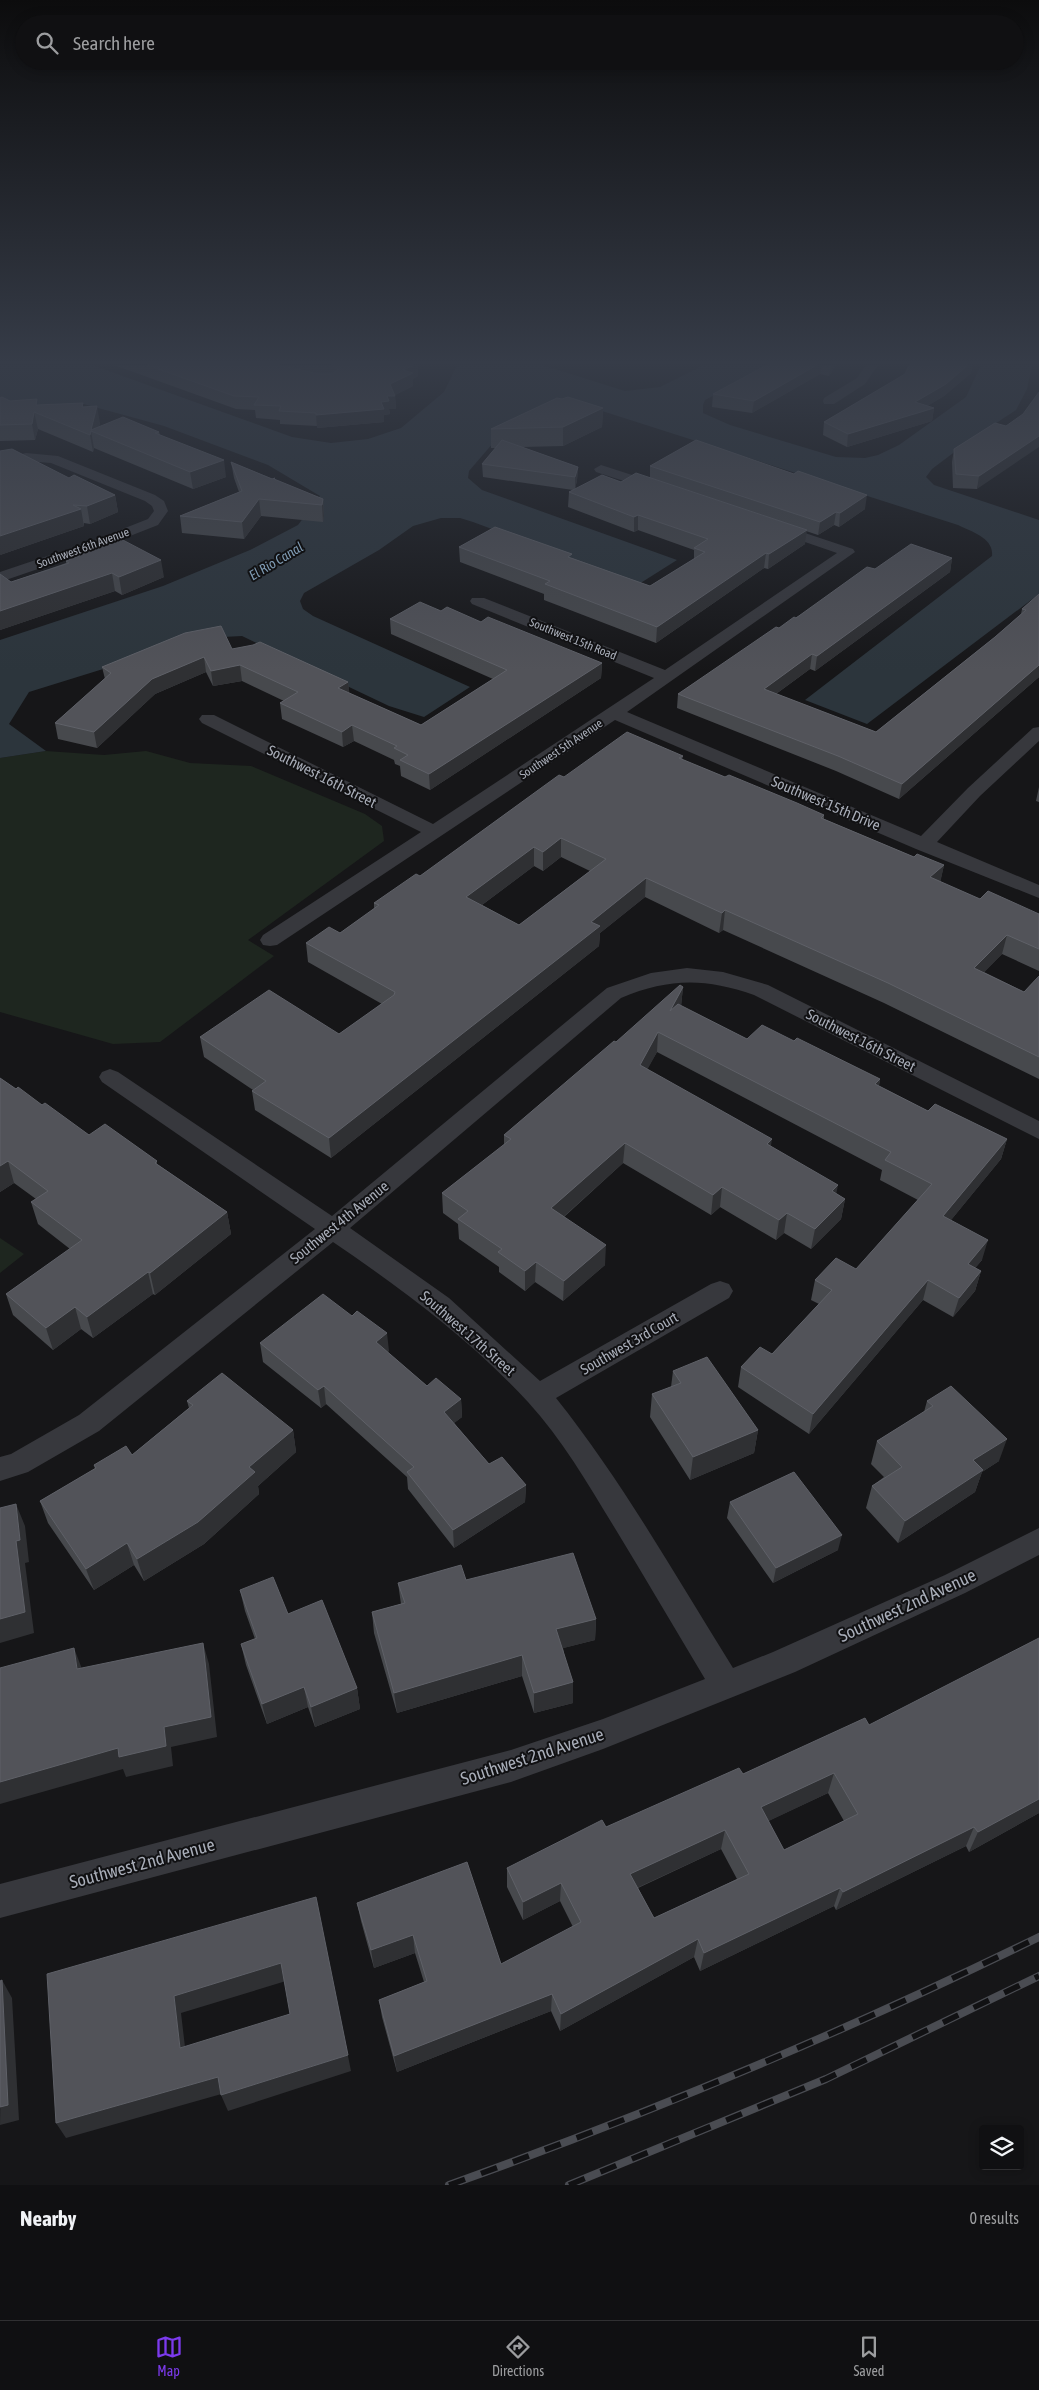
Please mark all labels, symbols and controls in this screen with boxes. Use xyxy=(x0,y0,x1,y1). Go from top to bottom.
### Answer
search box xyxy=(15,15,1024,70)
icon: search xyxy=(33,29,61,57)
text: Search here xyxy=(73,32,155,54)
street label: Southwest 6th Avenue xyxy=(35,525,131,571)
water label: El Rio Canal xyxy=(246,539,306,583)
street label: Southwest 15th Road xyxy=(527,615,619,663)
street label: Southwest 5th Avenue xyxy=(517,716,605,782)
street label: Southwest 16th Street xyxy=(265,741,379,811)
street label: Southwest 15th Drive xyxy=(769,772,883,834)
street label: Southwest 16th Street xyxy=(804,1005,918,1075)
street label: Southwest 4th Avenue xyxy=(286,1177,392,1267)
street label: Southwest 17th Street xyxy=(417,1287,519,1379)
street label: Southwest 3rd Court xyxy=(577,1308,681,1378)
street label: Southwest 2nd Avenue xyxy=(835,1564,979,1646)
street label: Southwest 2nd Avenue xyxy=(458,1723,606,1789)
street label: Southwest 2nd Avenue xyxy=(67,1834,217,1892)
map controls xyxy=(979,2125,1024,2170)
button: layers xyxy=(979,2125,1024,2170)
text: Nearby xyxy=(20,2206,76,2230)
text: 0 results xyxy=(969,2209,1019,2227)
tab: Map xyxy=(155,2333,183,2379)
tab: Directions xyxy=(492,2333,544,2379)
tab: Saved xyxy=(853,2333,884,2379)

